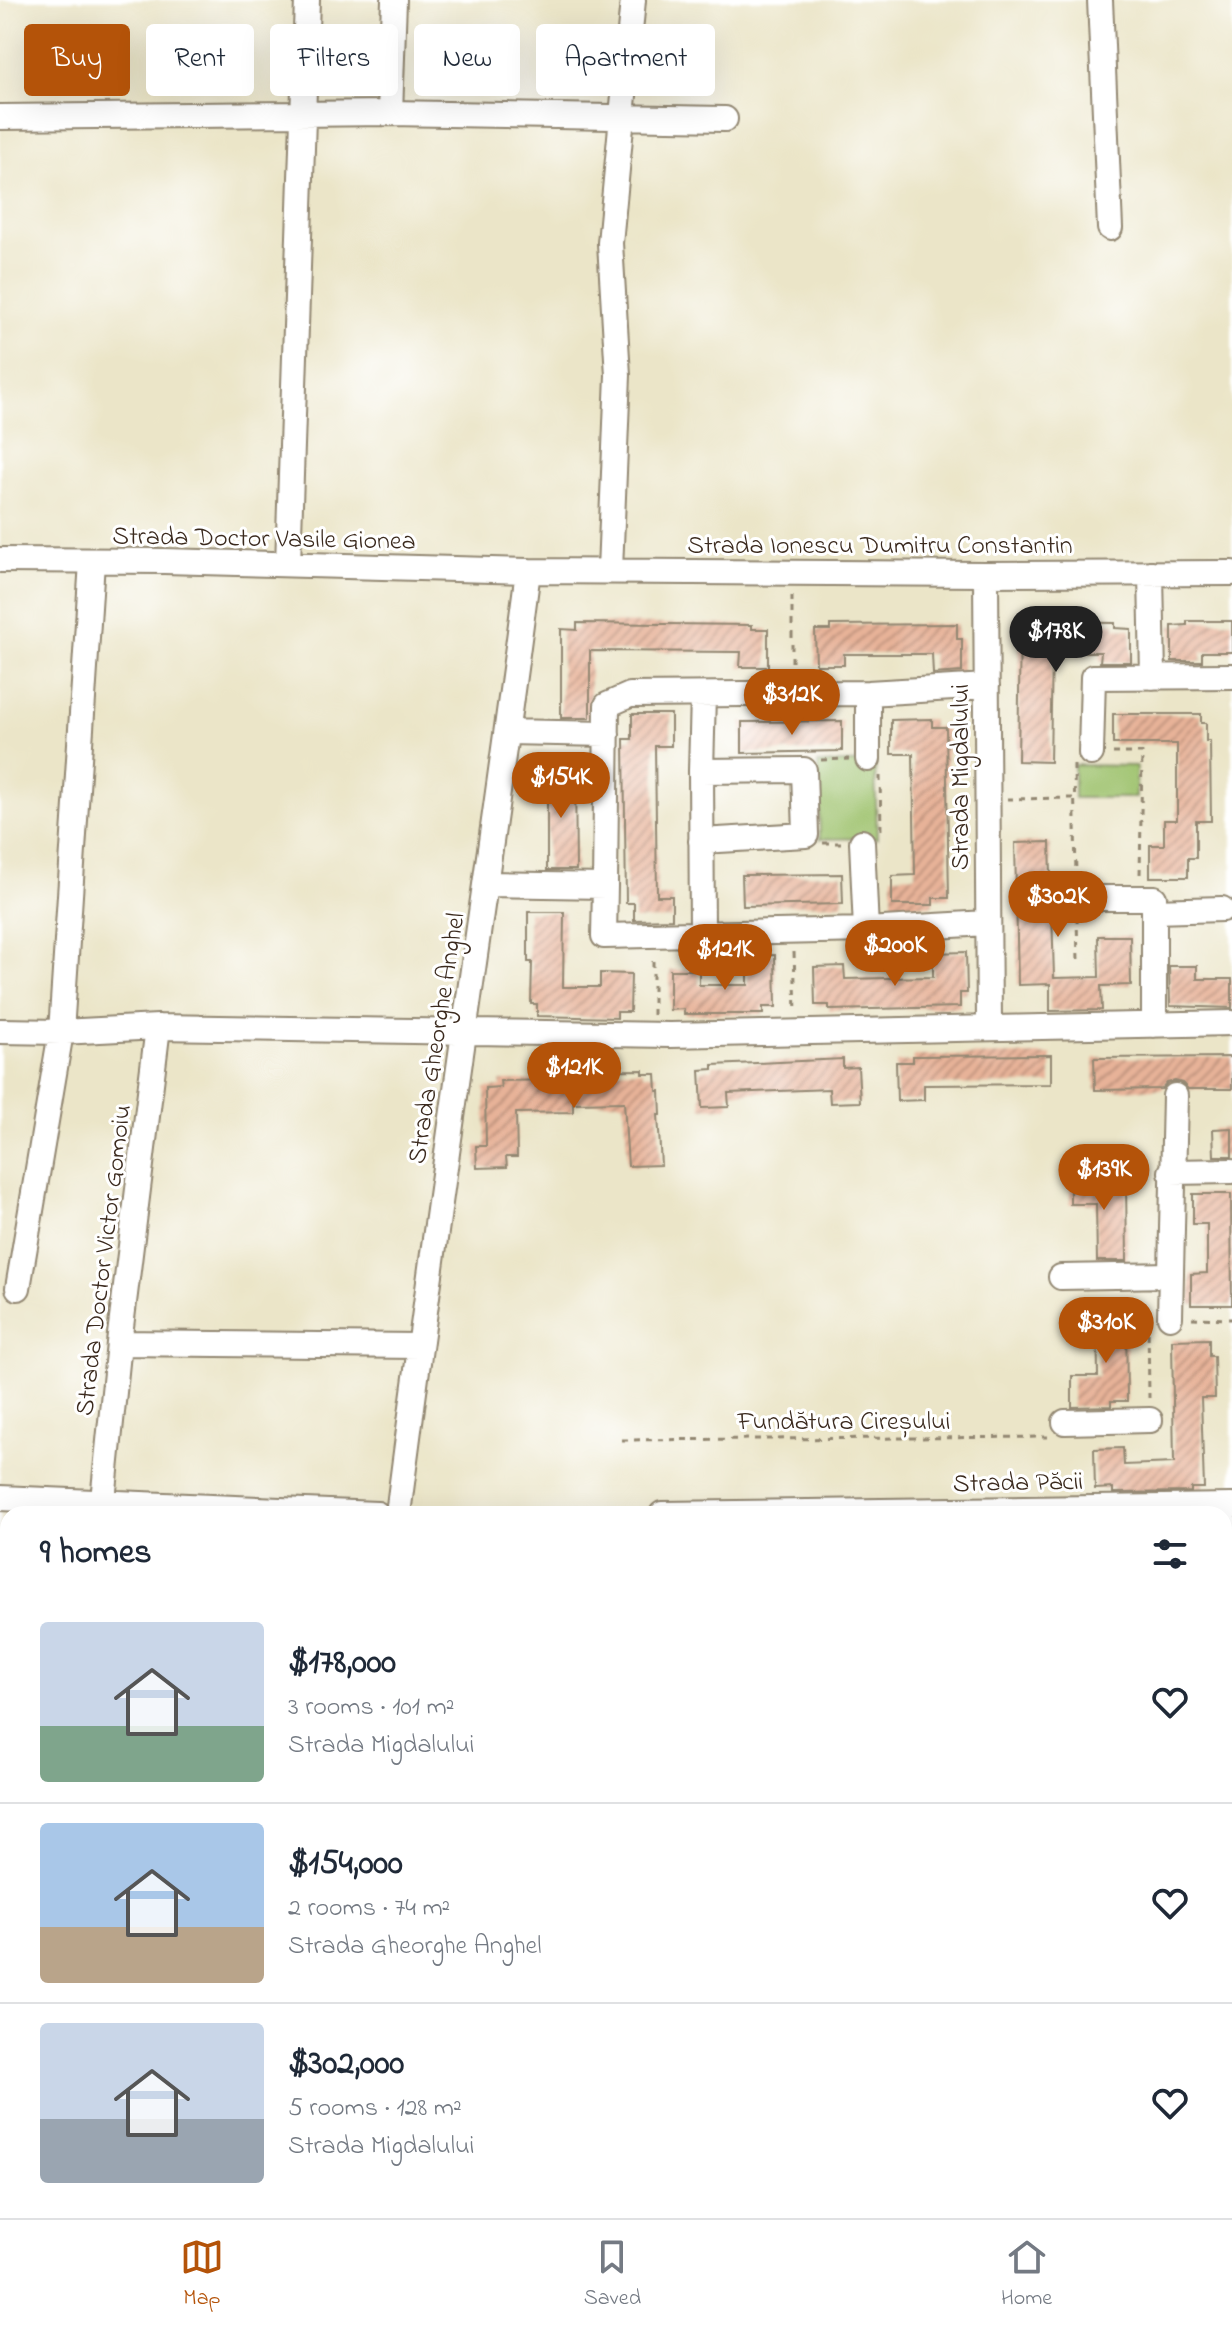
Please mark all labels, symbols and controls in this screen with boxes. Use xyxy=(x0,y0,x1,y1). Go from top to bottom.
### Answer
chip: Buy xyxy=(24,24,130,96)
chip: Rent xyxy=(146,24,254,96)
chip: Filters xyxy=(270,24,398,96)
chip: New xyxy=(414,24,520,96)
chip: Apartment xyxy=(536,24,715,96)
street label: Strada Doctor Vasile Gionea xyxy=(112,518,416,562)
street label: Strada Ionescu Dumitru Constantin xyxy=(687,528,1073,566)
pin: $178K xyxy=(1000,606,1112,674)
text: $178K xyxy=(1027,613,1085,651)
pin: $312K xyxy=(736,669,848,737)
text: $312K xyxy=(762,676,822,714)
street label: Strada Migdalului xyxy=(943,684,981,870)
pin: $154K xyxy=(505,752,617,820)
text: $154K xyxy=(530,759,592,797)
pin: $302K xyxy=(1002,871,1114,939)
text: $302K xyxy=(1026,878,1090,916)
street label: Strada Gheorghe Anghel xyxy=(399,910,477,1167)
pin: $200K xyxy=(839,920,951,988)
pin: $121K xyxy=(669,924,781,992)
text: $200K xyxy=(863,927,927,965)
text: $121K xyxy=(696,931,754,969)
pin: $121K xyxy=(518,1042,630,1110)
text: $121K xyxy=(545,1049,603,1087)
street label: Strada Doctor Victor Gomoiu xyxy=(67,1103,143,1418)
pin: $139K xyxy=(1048,1144,1160,1212)
text: $139K xyxy=(1076,1151,1132,1189)
pin: $310K xyxy=(1050,1297,1162,1365)
text: $310K xyxy=(1077,1304,1135,1342)
street label: Fundătura Cireșului xyxy=(736,1404,951,1442)
street label: Strada Păcii xyxy=(953,1464,1083,1504)
text: 9 homes xyxy=(40,1529,152,1579)
icon: filters xyxy=(1148,1532,1192,1576)
text: $178,000 xyxy=(288,1639,396,1689)
icon: home xyxy=(104,1654,200,1750)
icon: heart xyxy=(1148,1680,1192,1724)
text: 3 rooms · 101 m² xyxy=(288,1689,454,1727)
text: Strada Migdalului xyxy=(288,1727,475,1765)
text: $154,000 xyxy=(288,1840,403,1890)
icon: home xyxy=(104,1855,200,1951)
icon: heart xyxy=(1148,1881,1192,1925)
text: 2 rooms · 74 m² xyxy=(288,1890,450,1928)
text: Strada Gheorghe Anghel xyxy=(288,1928,542,1966)
text: $302,000 xyxy=(288,2040,404,2090)
icon: home xyxy=(104,2055,200,2151)
icon: heart xyxy=(1148,2081,1192,2125)
text: 5 rooms · 128 m² xyxy=(288,2090,462,2128)
text: Strada Migdalului xyxy=(288,2128,475,2166)
tab: Map xyxy=(180,2235,224,2315)
tab: Saved xyxy=(584,2235,641,2315)
tab: Home xyxy=(1001,2235,1052,2315)

